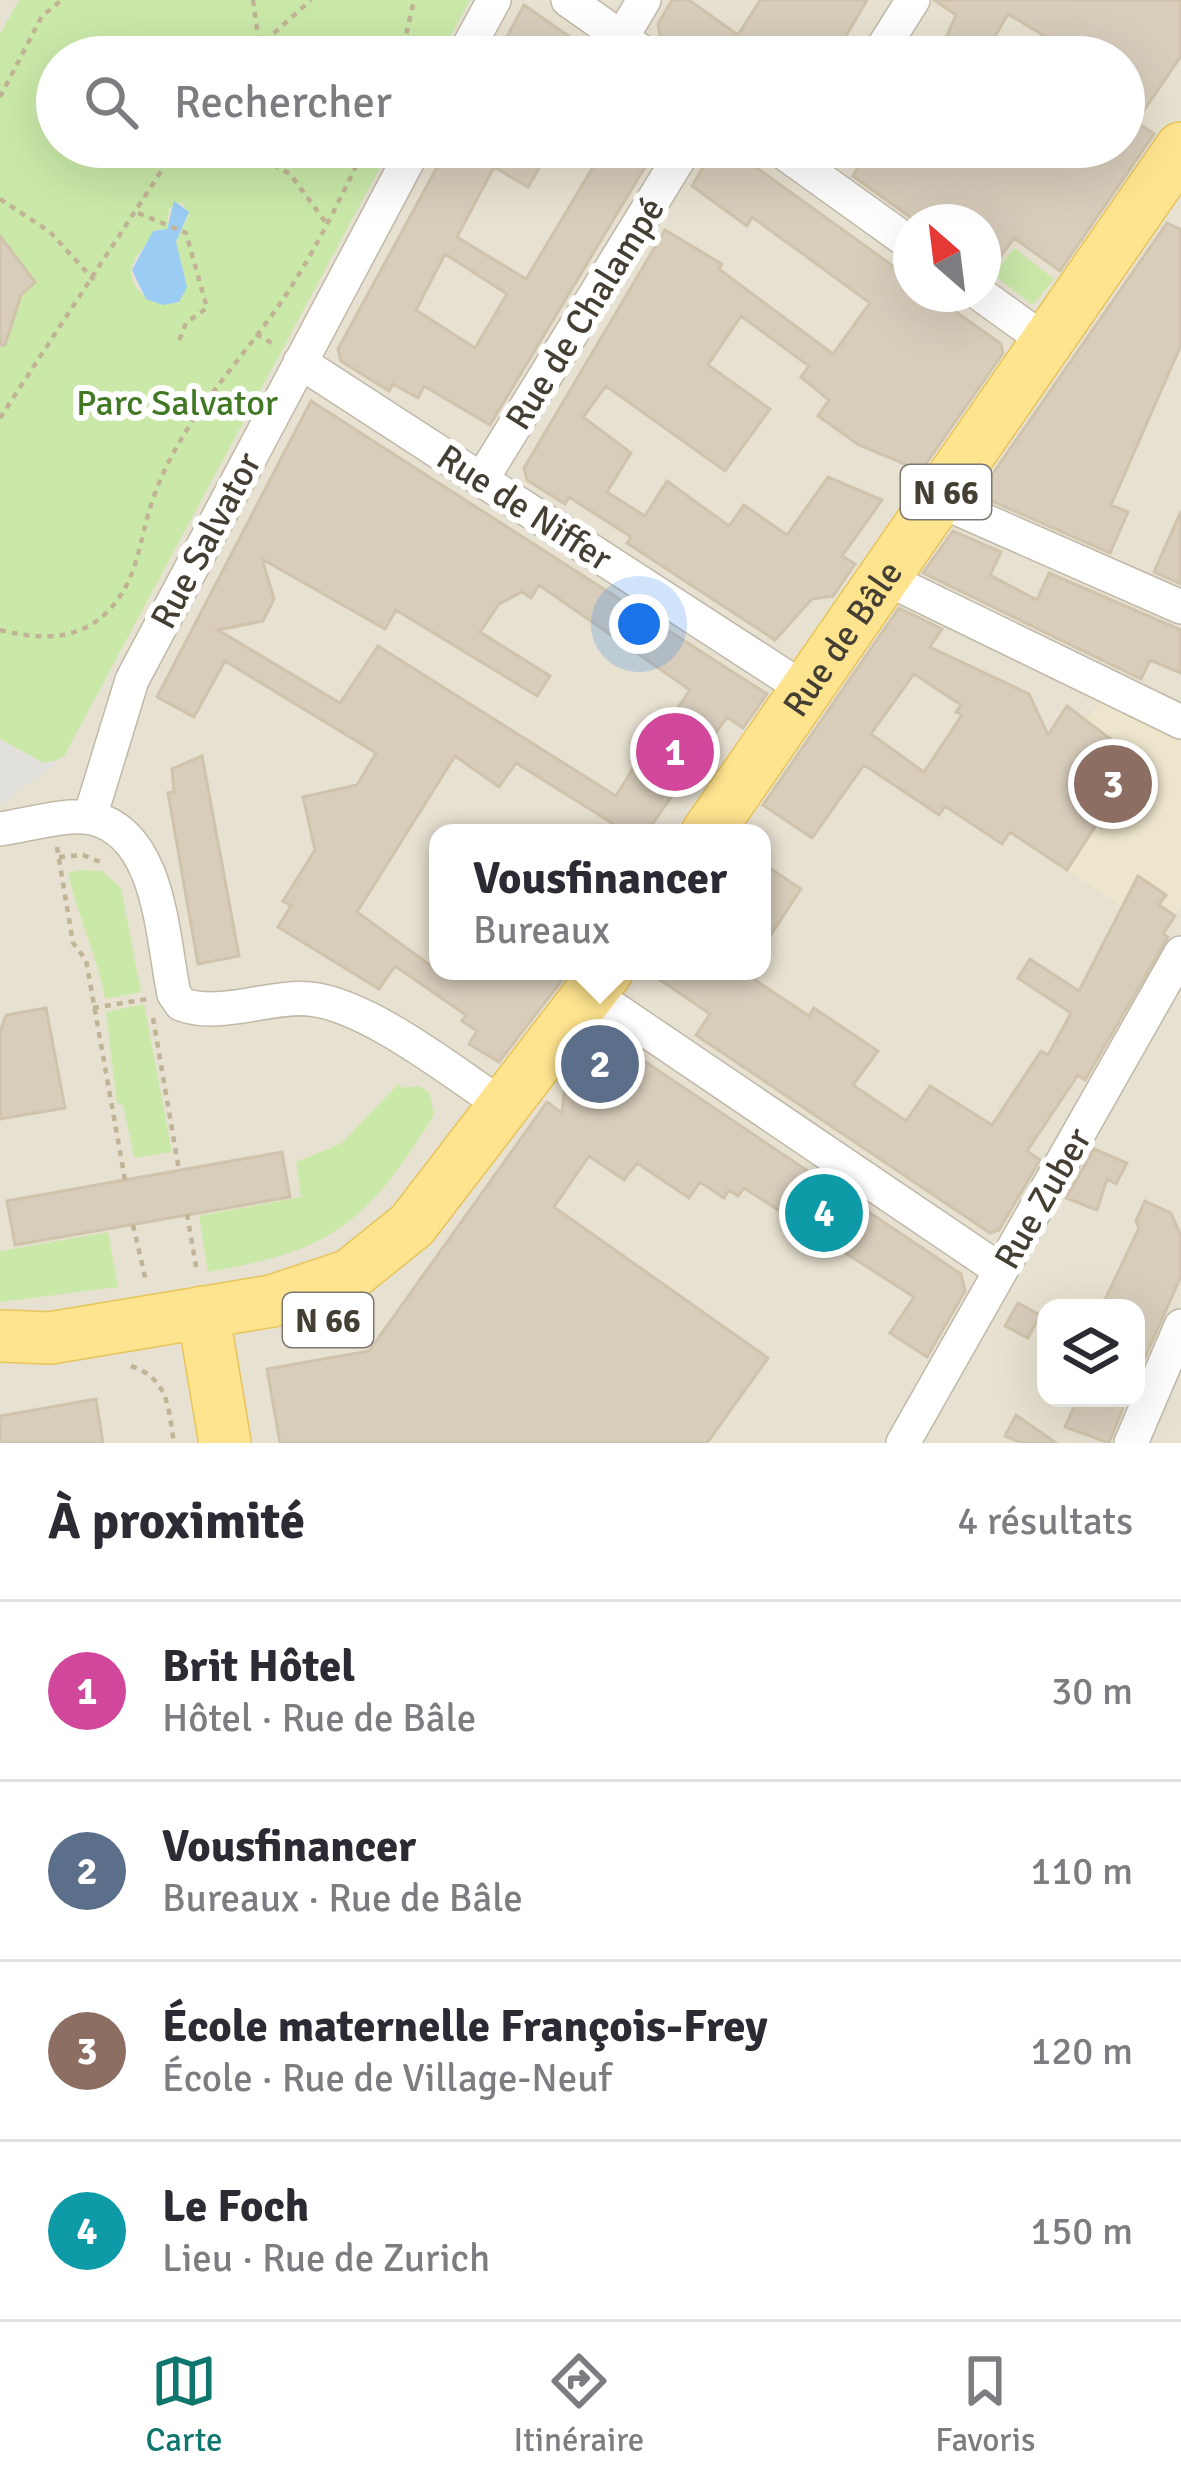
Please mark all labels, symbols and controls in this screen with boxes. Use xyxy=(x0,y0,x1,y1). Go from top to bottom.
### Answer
search box xyxy=(36,36,1145,168)
icon: search xyxy=(78,69,144,135)
text: Rechercher xyxy=(174,75,392,130)
street label: Rue de Chalampé xyxy=(496,189,675,438)
north arrow xyxy=(893,204,1001,312)
park label: Parc Salvator xyxy=(76,381,279,426)
street label: Rue de Niffer xyxy=(428,435,621,582)
street label: Rue Salvator xyxy=(141,444,272,637)
road number: N 66 xyxy=(901,465,991,519)
street label: Rue de Bâle xyxy=(773,552,913,726)
your location xyxy=(609,594,669,654)
pin: 1 xyxy=(636,707,714,797)
pin: 3 xyxy=(1074,739,1152,829)
popup xyxy=(429,824,771,980)
text: Vousfinancer xyxy=(473,851,727,906)
text: Bureaux xyxy=(473,906,610,954)
pin: 2 xyxy=(561,1019,639,1109)
street label: Rue Zuber xyxy=(985,1119,1102,1277)
pin: 4 xyxy=(785,1168,863,1258)
road number: N 66 xyxy=(283,1293,373,1347)
map controls xyxy=(1037,1299,1145,1407)
button: layers xyxy=(1037,1299,1145,1407)
text: À proximité xyxy=(48,1490,305,1553)
text: 4 résultats xyxy=(957,1497,1133,1545)
text: Brit Hôtel xyxy=(162,1639,355,1694)
text: 1 xyxy=(76,1667,98,1715)
text: 30 m xyxy=(1051,1667,1133,1715)
text: Hôtel · Rue de Bâle xyxy=(162,1694,476,1742)
text: Vousfinancer xyxy=(162,1819,416,1874)
text: 2 xyxy=(76,1847,98,1895)
text: 110 m xyxy=(1030,1847,1133,1895)
text: Bureaux · Rue de Bâle xyxy=(162,1874,523,1922)
text: École maternelle François-Frey xyxy=(162,1999,768,2054)
text: 3 xyxy=(76,2027,98,2075)
text: 120 m xyxy=(1030,2027,1133,2075)
text: École · Rue de Village-Neuf xyxy=(162,2054,612,2102)
text: Le Foch xyxy=(162,2179,309,2234)
text: 4 xyxy=(76,2207,98,2255)
text: 150 m xyxy=(1030,2207,1133,2255)
text: Lieu · Rue de Zurich xyxy=(162,2234,490,2282)
tab: Carte xyxy=(146,2348,223,2461)
tab: Itinéraire xyxy=(514,2348,644,2461)
tab: Favoris xyxy=(935,2348,1035,2461)

